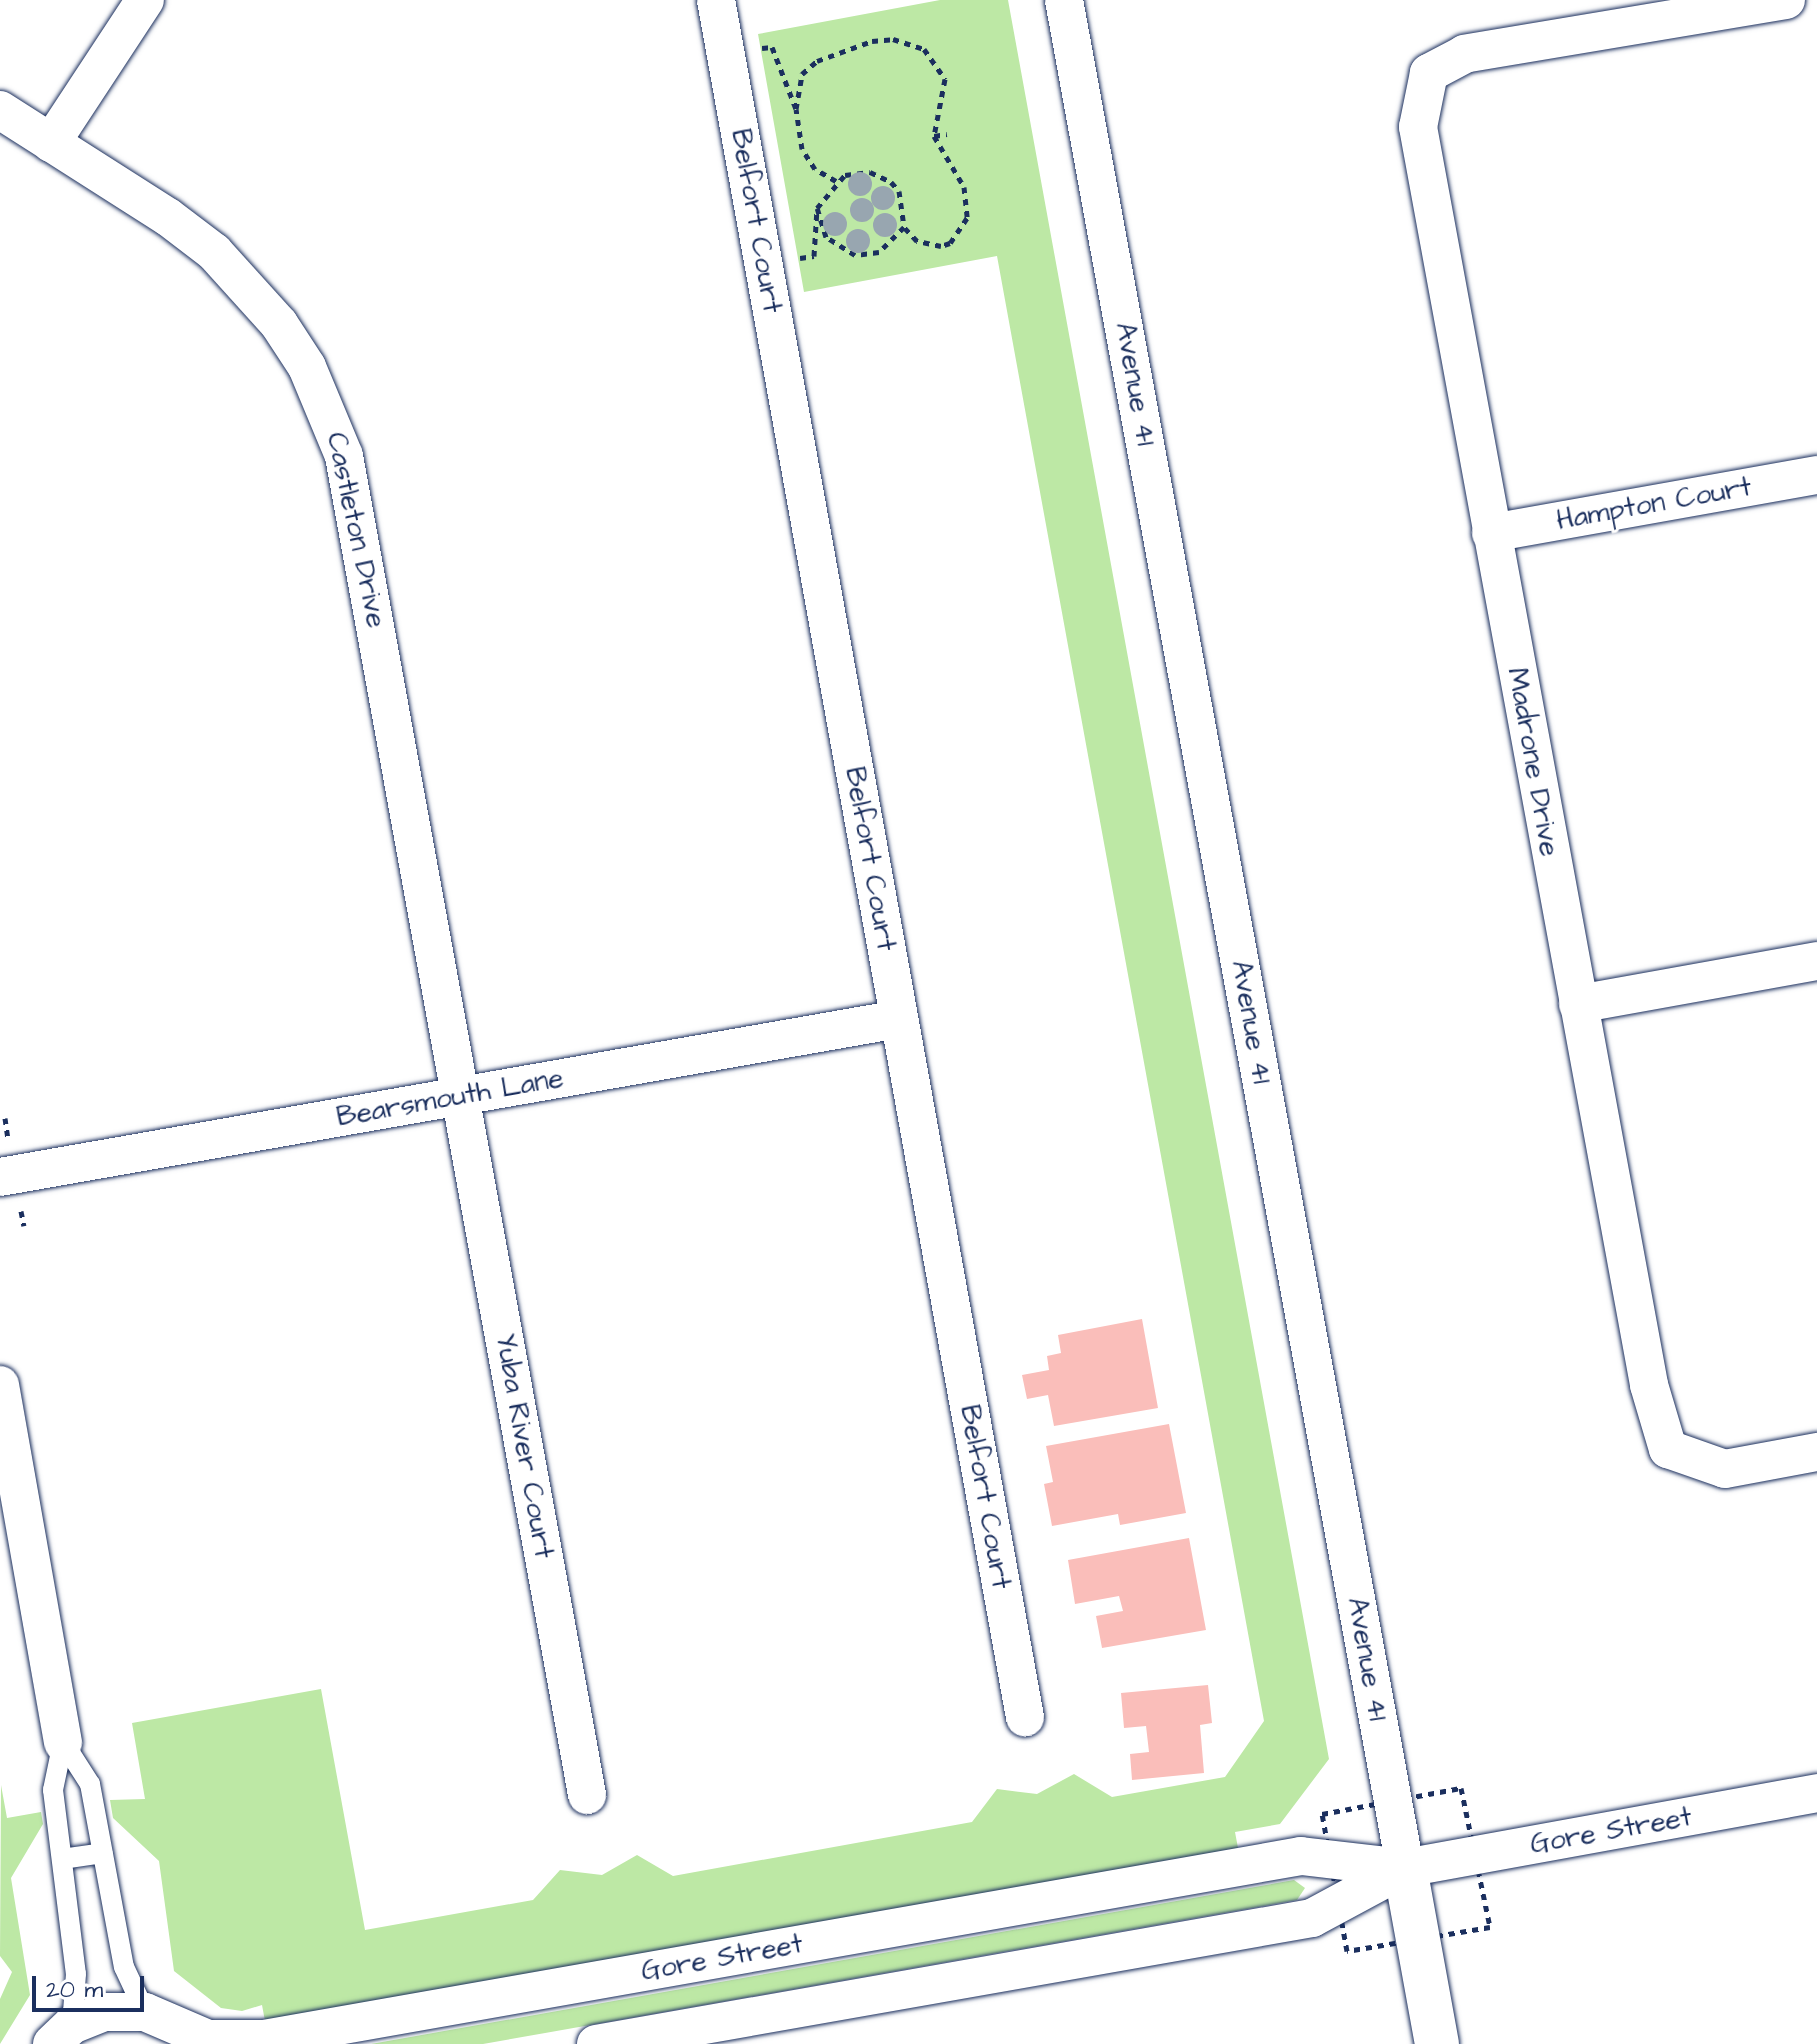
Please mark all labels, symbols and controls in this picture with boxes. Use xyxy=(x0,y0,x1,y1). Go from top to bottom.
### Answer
street label: Belfort Court xyxy=(723,126,789,316)
street label: Avenue 41 xyxy=(1108,320,1162,448)
street label: Castleton Drive xyxy=(319,429,393,631)
street label: Hampton Court xyxy=(1554,470,1754,538)
street label: Madrone Drive xyxy=(1500,665,1566,859)
street label: Belfort Court xyxy=(837,764,903,954)
street label: Avenue 41 xyxy=(1224,958,1278,1086)
street label: Bearsmouth Lane xyxy=(334,1062,566,1134)
street label: Yuba River Court xyxy=(488,1331,560,1561)
street label: Belfort Court xyxy=(952,1402,1018,1592)
street label: Avenue 41 xyxy=(1340,1595,1394,1723)
street label: Gore Street xyxy=(1528,1800,1694,1862)
street label: Gore Street xyxy=(639,1927,805,1989)
scale bar xyxy=(36,1960,148,2010)
text: 20 m xyxy=(46,1973,103,2007)

